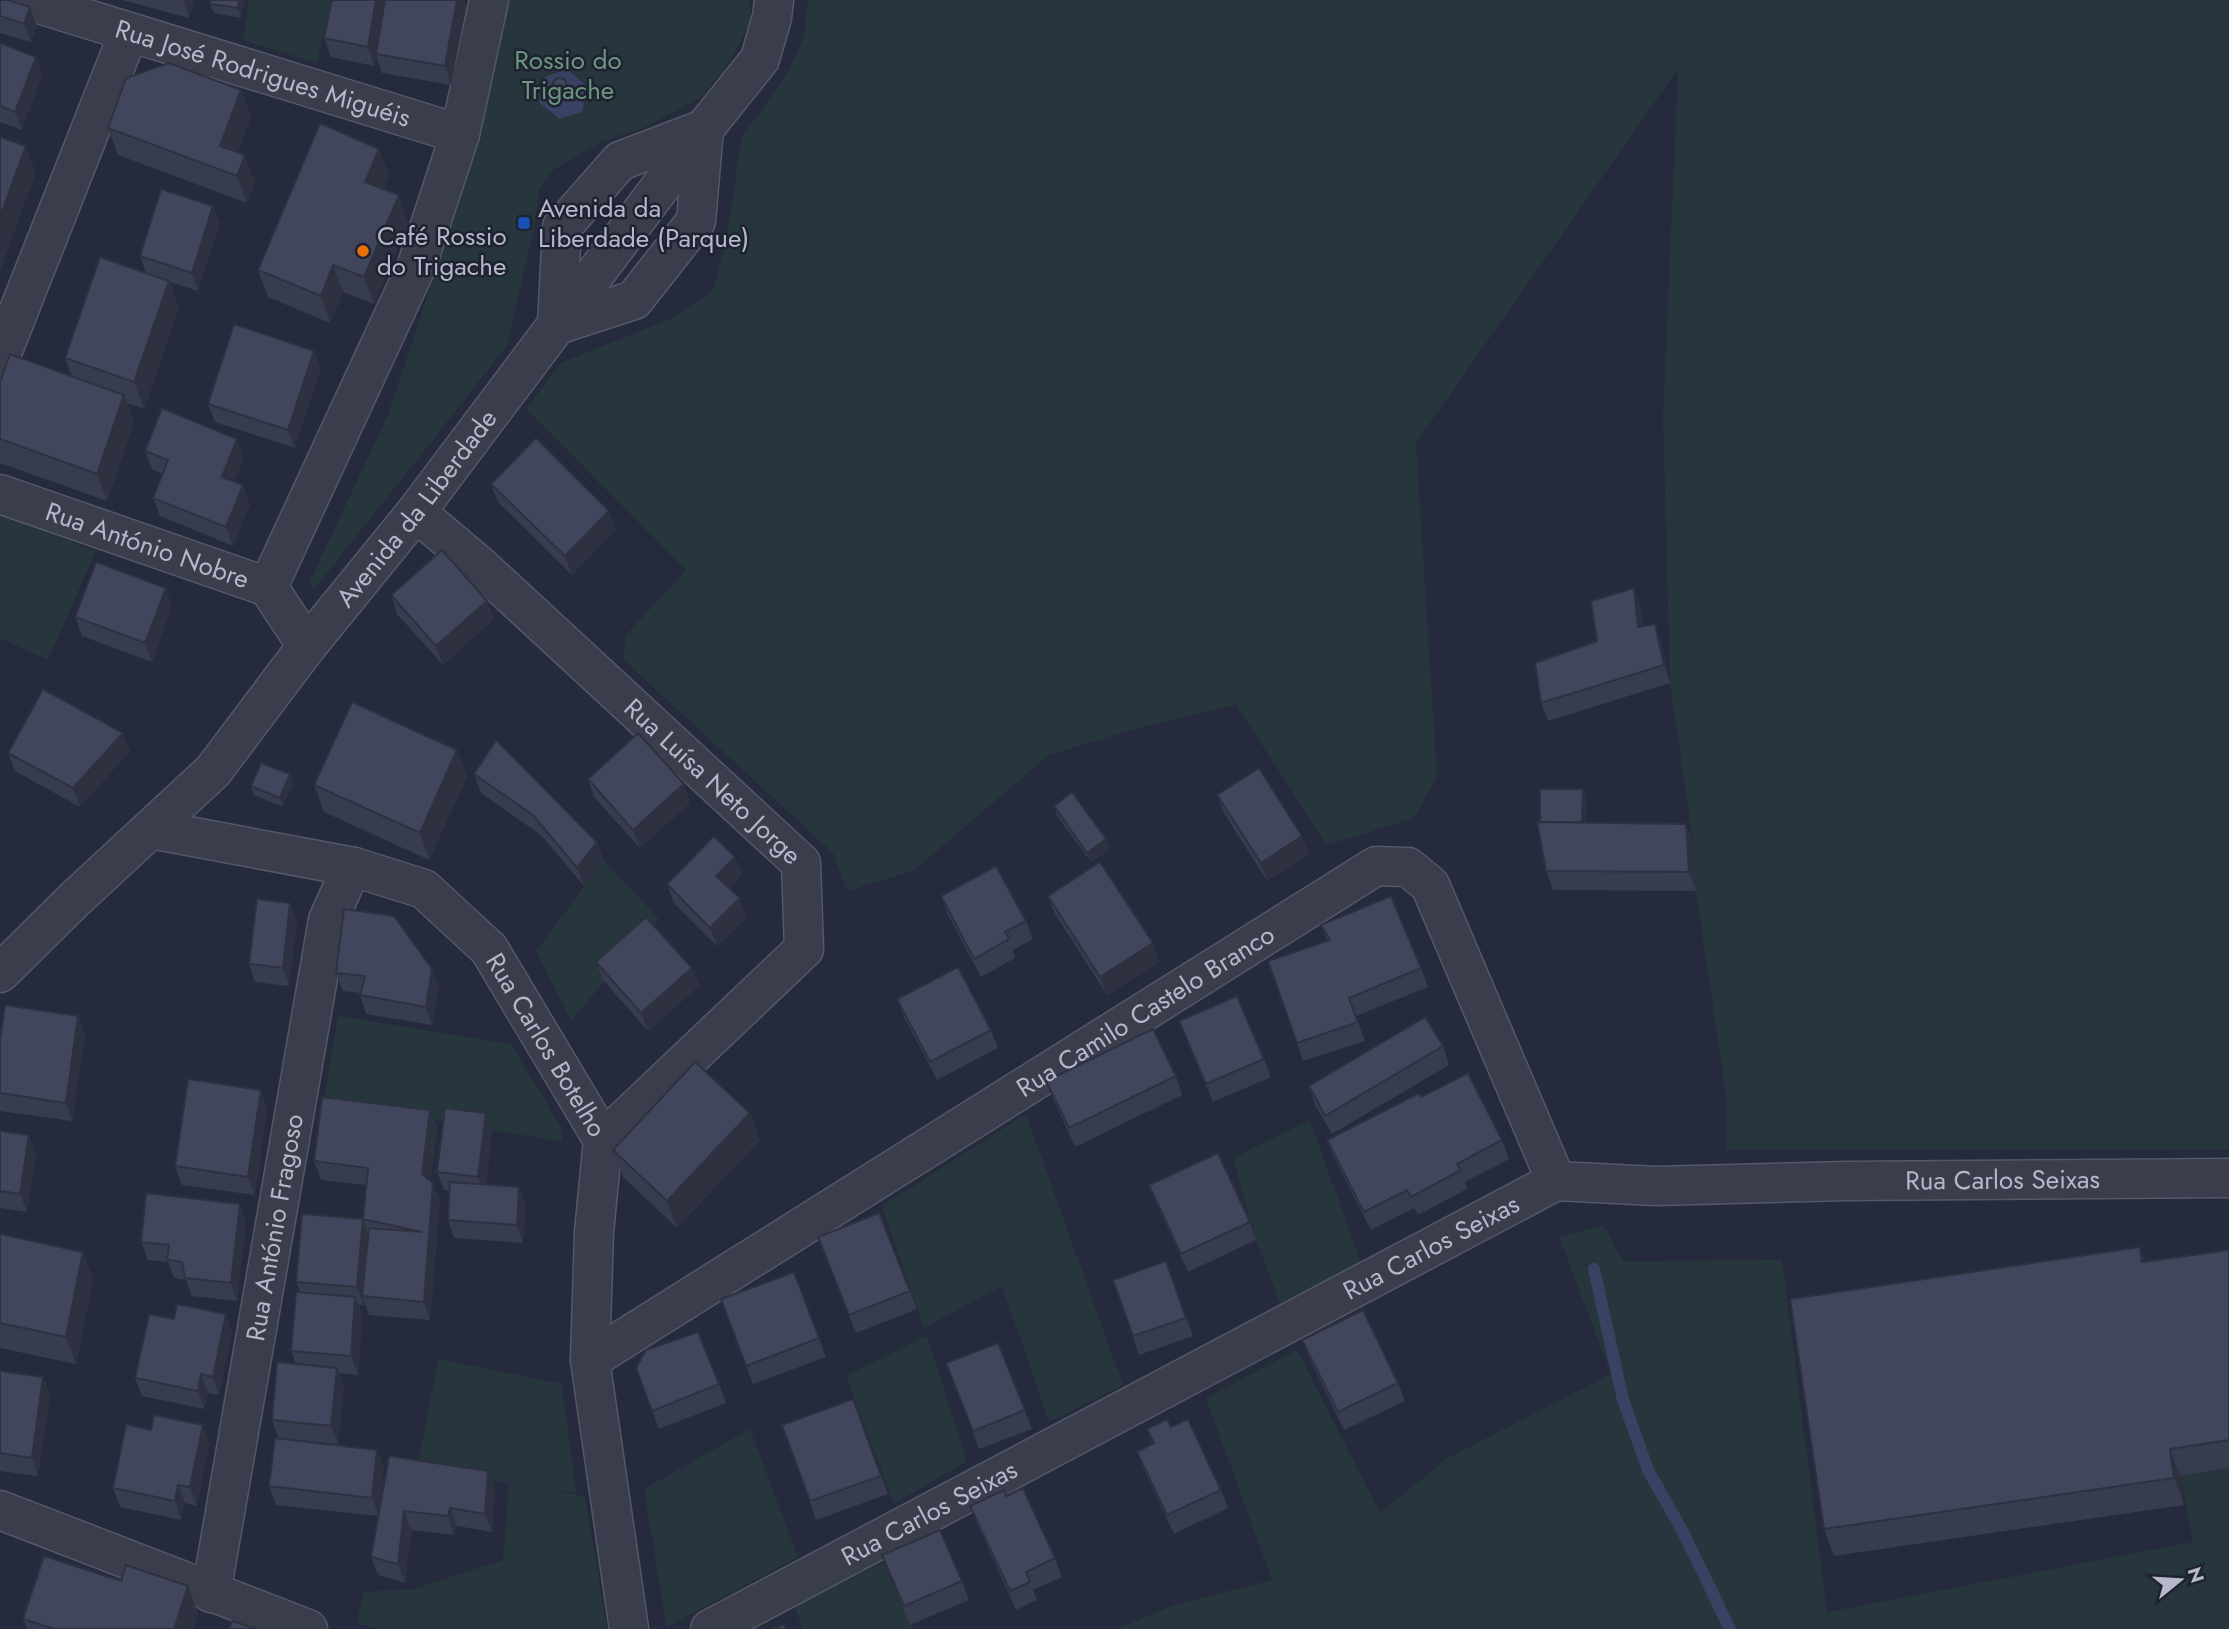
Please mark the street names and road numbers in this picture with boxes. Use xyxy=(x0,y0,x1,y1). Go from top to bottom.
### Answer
street label: Rua José Rodrigues Miguéis xyxy=(111,10,415,137)
street label: Avenida da Liberdade xyxy=(327,401,506,615)
street label: Rua António Nobre xyxy=(40,492,254,598)
street label: Rua Luísa Neto Jorge xyxy=(616,689,810,874)
street label: Rua Camilo Castelo Branco xyxy=(1009,915,1282,1106)
street label: Rua Carlos Botelho xyxy=(476,946,616,1144)
street label: Rua António Fragoso xyxy=(236,1111,313,1344)
street label: Rua Carlos Seixas xyxy=(1905,1160,2100,1200)
street label: Rua Carlos Seixas xyxy=(1336,1185,1526,1309)
street label: Rua Carlos Seixas xyxy=(834,1451,1024,1575)

